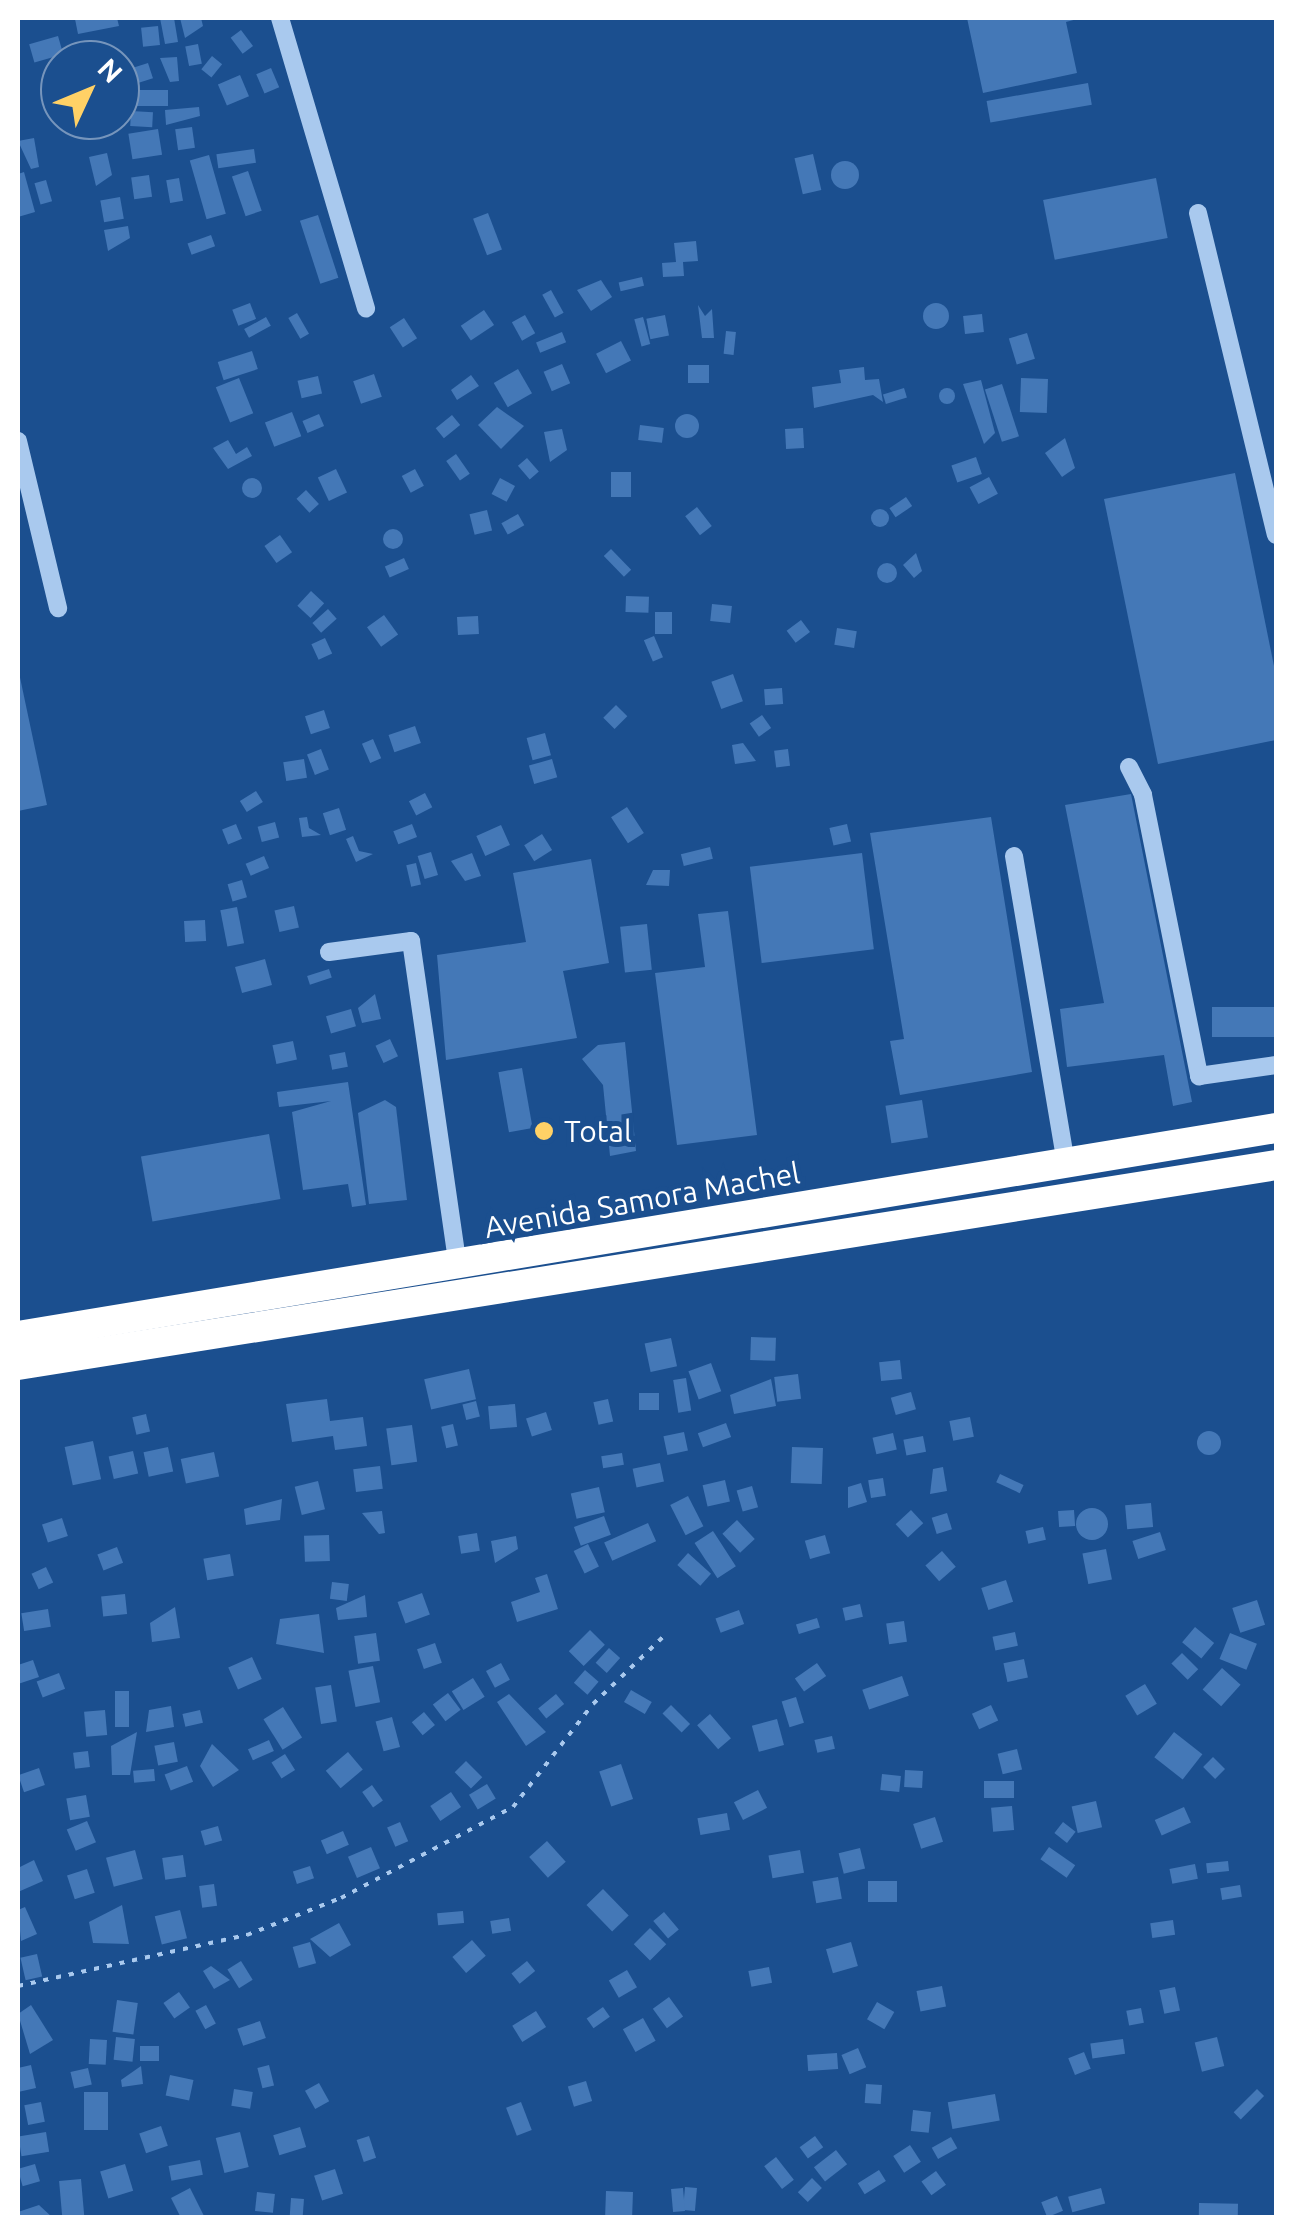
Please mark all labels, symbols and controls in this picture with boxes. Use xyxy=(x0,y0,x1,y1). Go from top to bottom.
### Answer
north arrow xyxy=(40,40,140,140)
text: N xyxy=(92,52,129,88)
place label: Total xyxy=(564,1113,632,1149)
marker: Total xyxy=(533,1120,555,1142)
street label: Avenida Samora Machel xyxy=(481,1155,803,1245)

